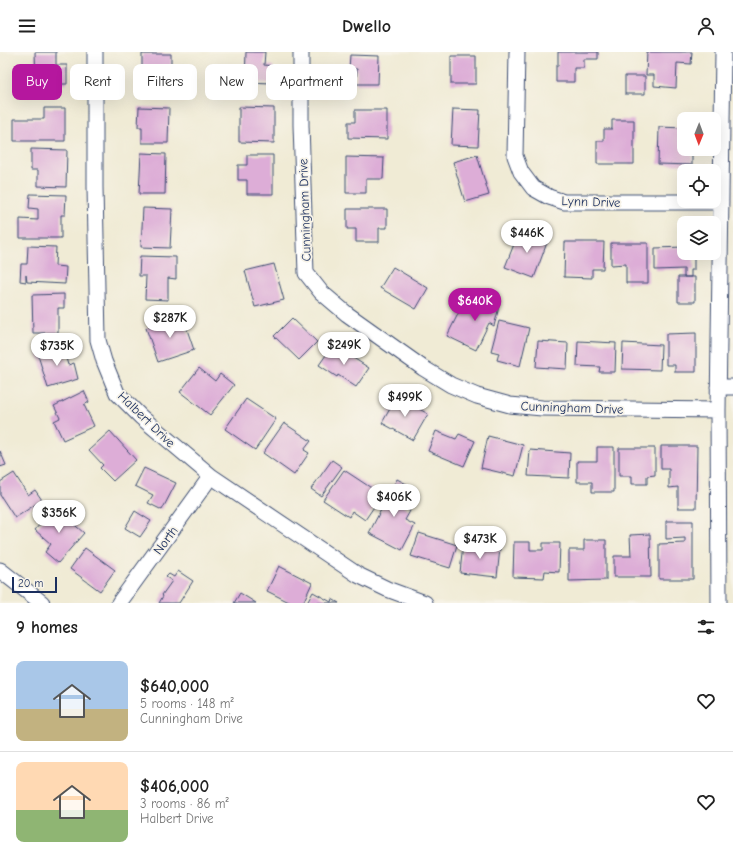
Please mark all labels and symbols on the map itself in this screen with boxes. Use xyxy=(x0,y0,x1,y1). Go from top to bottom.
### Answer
north arrow xyxy=(677,112,721,156)
street label: Cunningham Drive xyxy=(295,158,314,262)
street label: Lynn Drive xyxy=(561,193,621,210)
pin: $446K xyxy=(499,220,555,254)
pin: $640K xyxy=(447,288,503,322)
pin: $287K xyxy=(142,305,198,339)
pin: $249K xyxy=(316,332,372,366)
pin: $735K xyxy=(29,333,85,367)
pin: $499K xyxy=(377,384,433,418)
street label: Halbert Drive xyxy=(115,388,179,451)
street label: Cunningham Drive xyxy=(520,398,624,417)
pin: $406K xyxy=(366,484,422,518)
pin: $356K xyxy=(31,500,87,534)
street label: North xyxy=(150,523,181,557)
pin: $473K xyxy=(452,526,508,560)
scale bar xyxy=(12,575,57,594)

